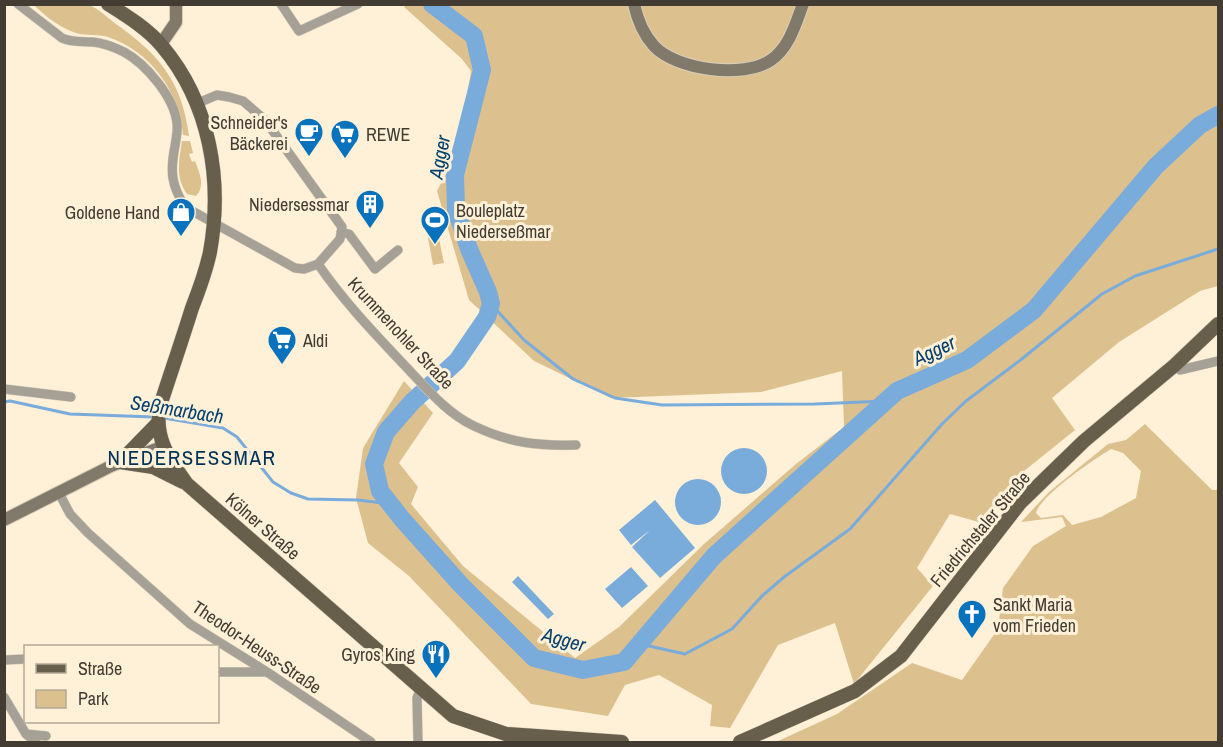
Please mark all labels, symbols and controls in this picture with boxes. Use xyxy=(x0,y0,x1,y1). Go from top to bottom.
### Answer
place label: Schneider's Bäckerei xyxy=(211,110,288,156)
cafe icon: Schneider's Bäckerei xyxy=(293,116,325,158)
supermarket icon: REWE xyxy=(329,118,361,160)
place label: REWE xyxy=(366,122,410,147)
water label: Agger xyxy=(422,133,456,182)
building icon: Niedersessmar xyxy=(354,188,386,230)
place label: Niedersessmar xyxy=(249,192,349,217)
shop icon: Goldene Hand xyxy=(165,196,197,238)
place label: Bouleplatz Niederseßmar xyxy=(456,198,550,244)
place label: Goldene Hand xyxy=(65,200,160,225)
sports icon: Bouleplatz Niederseßmar xyxy=(419,204,451,246)
street label: Krummenohler Straße xyxy=(342,271,460,395)
supermarket icon: Aldi xyxy=(266,324,298,366)
place label: Aldi xyxy=(302,328,328,353)
water label: Agger xyxy=(908,328,960,372)
water label: Seßmarbach xyxy=(129,388,225,430)
district label: NIEDERSESSMAR xyxy=(108,443,276,472)
street label: Friedrichstaler Straße xyxy=(924,466,1036,592)
street label: Kölner Straße xyxy=(220,487,306,565)
place label: Sankt Maria vom Frieden xyxy=(993,592,1076,638)
street label: Theodor-Heuss-Straße xyxy=(187,594,327,700)
church icon: Sankt Maria vom Frieden xyxy=(956,598,988,640)
water label: Agger xyxy=(538,620,589,658)
restaurant icon: Gyros King xyxy=(420,638,452,680)
place label: Gyros King xyxy=(341,642,416,667)
legend xyxy=(24,645,219,723)
text: Straße xyxy=(78,656,122,681)
text: Park xyxy=(78,686,109,711)

